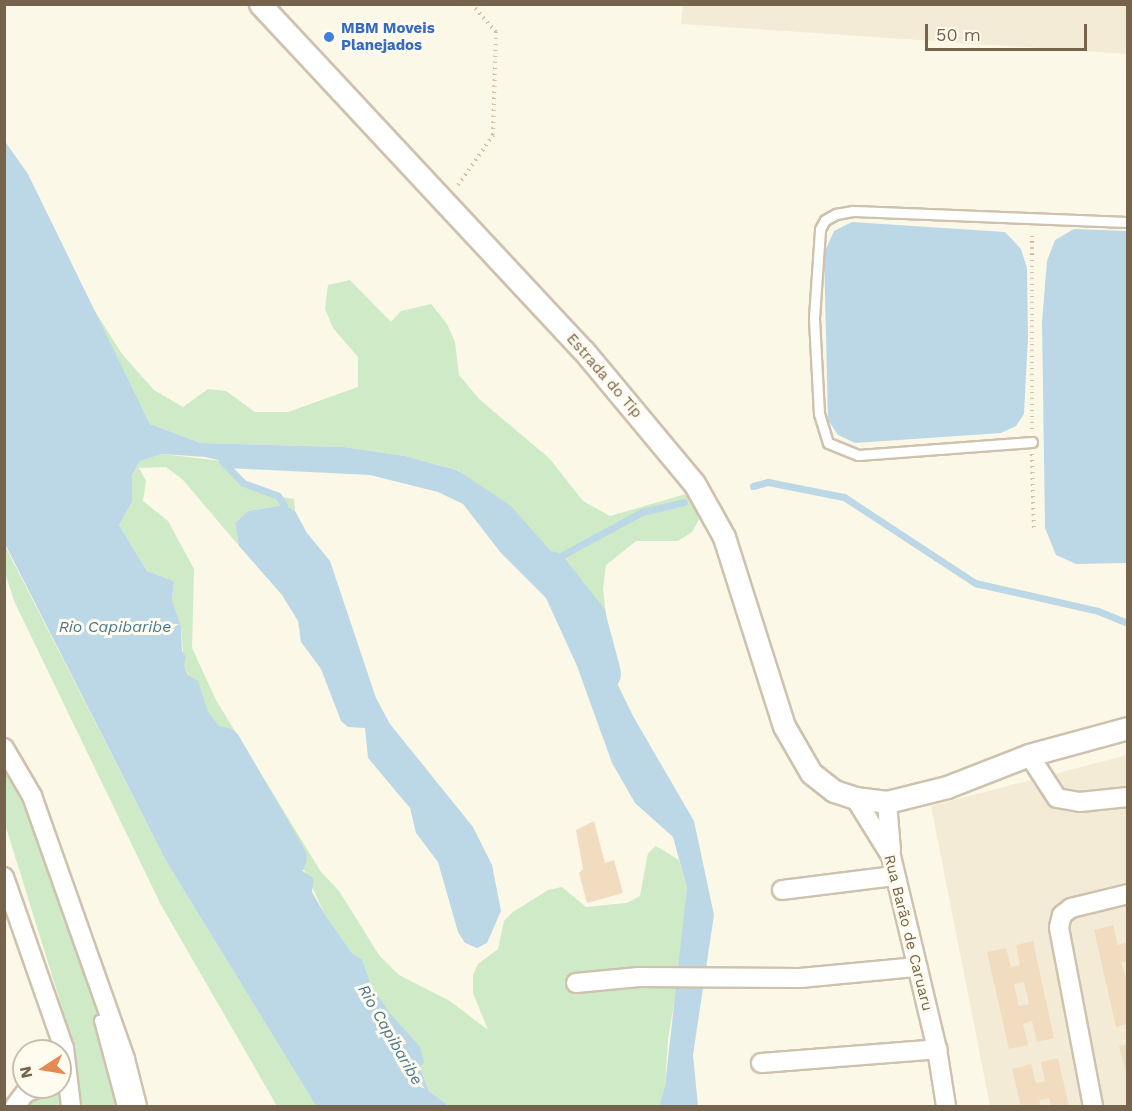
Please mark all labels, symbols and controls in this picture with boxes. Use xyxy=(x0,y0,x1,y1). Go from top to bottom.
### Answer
scale bar xyxy=(928,12,1090,50)
place label: MBM Moveis Planejados xyxy=(341,19,435,54)
text: 50 m xyxy=(936,24,981,45)
marker: MBM Moveis Planejados xyxy=(322,30,336,44)
street label: Estrada do Tip xyxy=(562,330,646,422)
water label: Rio Capibaribe xyxy=(59,617,171,637)
street label: Rua Barão de Caruaru xyxy=(880,853,936,1013)
water label: Rio Capibaribe xyxy=(354,981,426,1089)
north arrow xyxy=(12,1039,72,1099)
text: N xyxy=(15,1065,36,1080)

